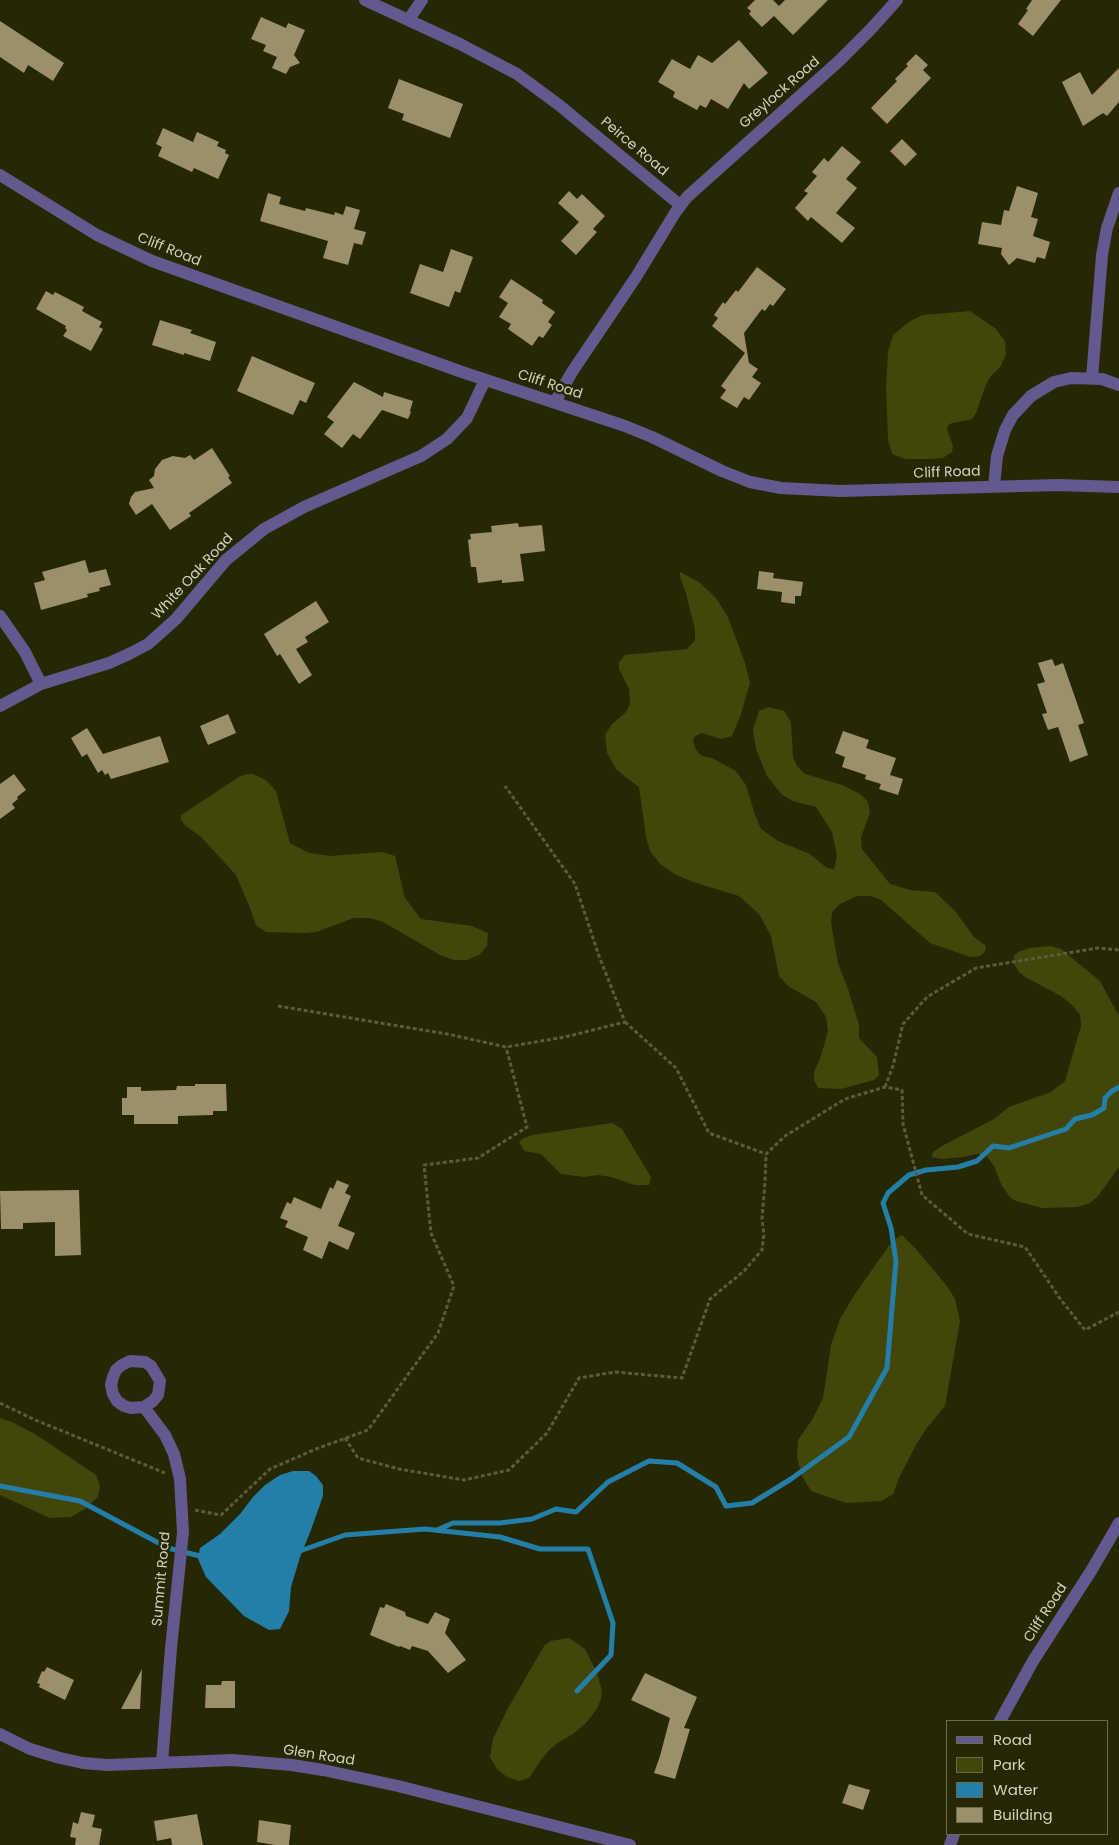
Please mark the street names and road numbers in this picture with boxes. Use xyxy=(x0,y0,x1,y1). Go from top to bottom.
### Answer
street label: Greylock Road xyxy=(736,54,824,132)
street label: Peirce Road xyxy=(597,114,671,180)
street label: Cliff Road xyxy=(135,230,203,270)
street label: Cliff Road xyxy=(516,367,584,403)
street label: Cliff Road xyxy=(913,463,981,483)
street label: White Oak Road xyxy=(149,531,237,623)
street label: Summit Road xyxy=(150,1531,174,1627)
street label: Cliff Road xyxy=(1021,1580,1071,1646)
street label: Glen Road xyxy=(282,1742,356,1770)

